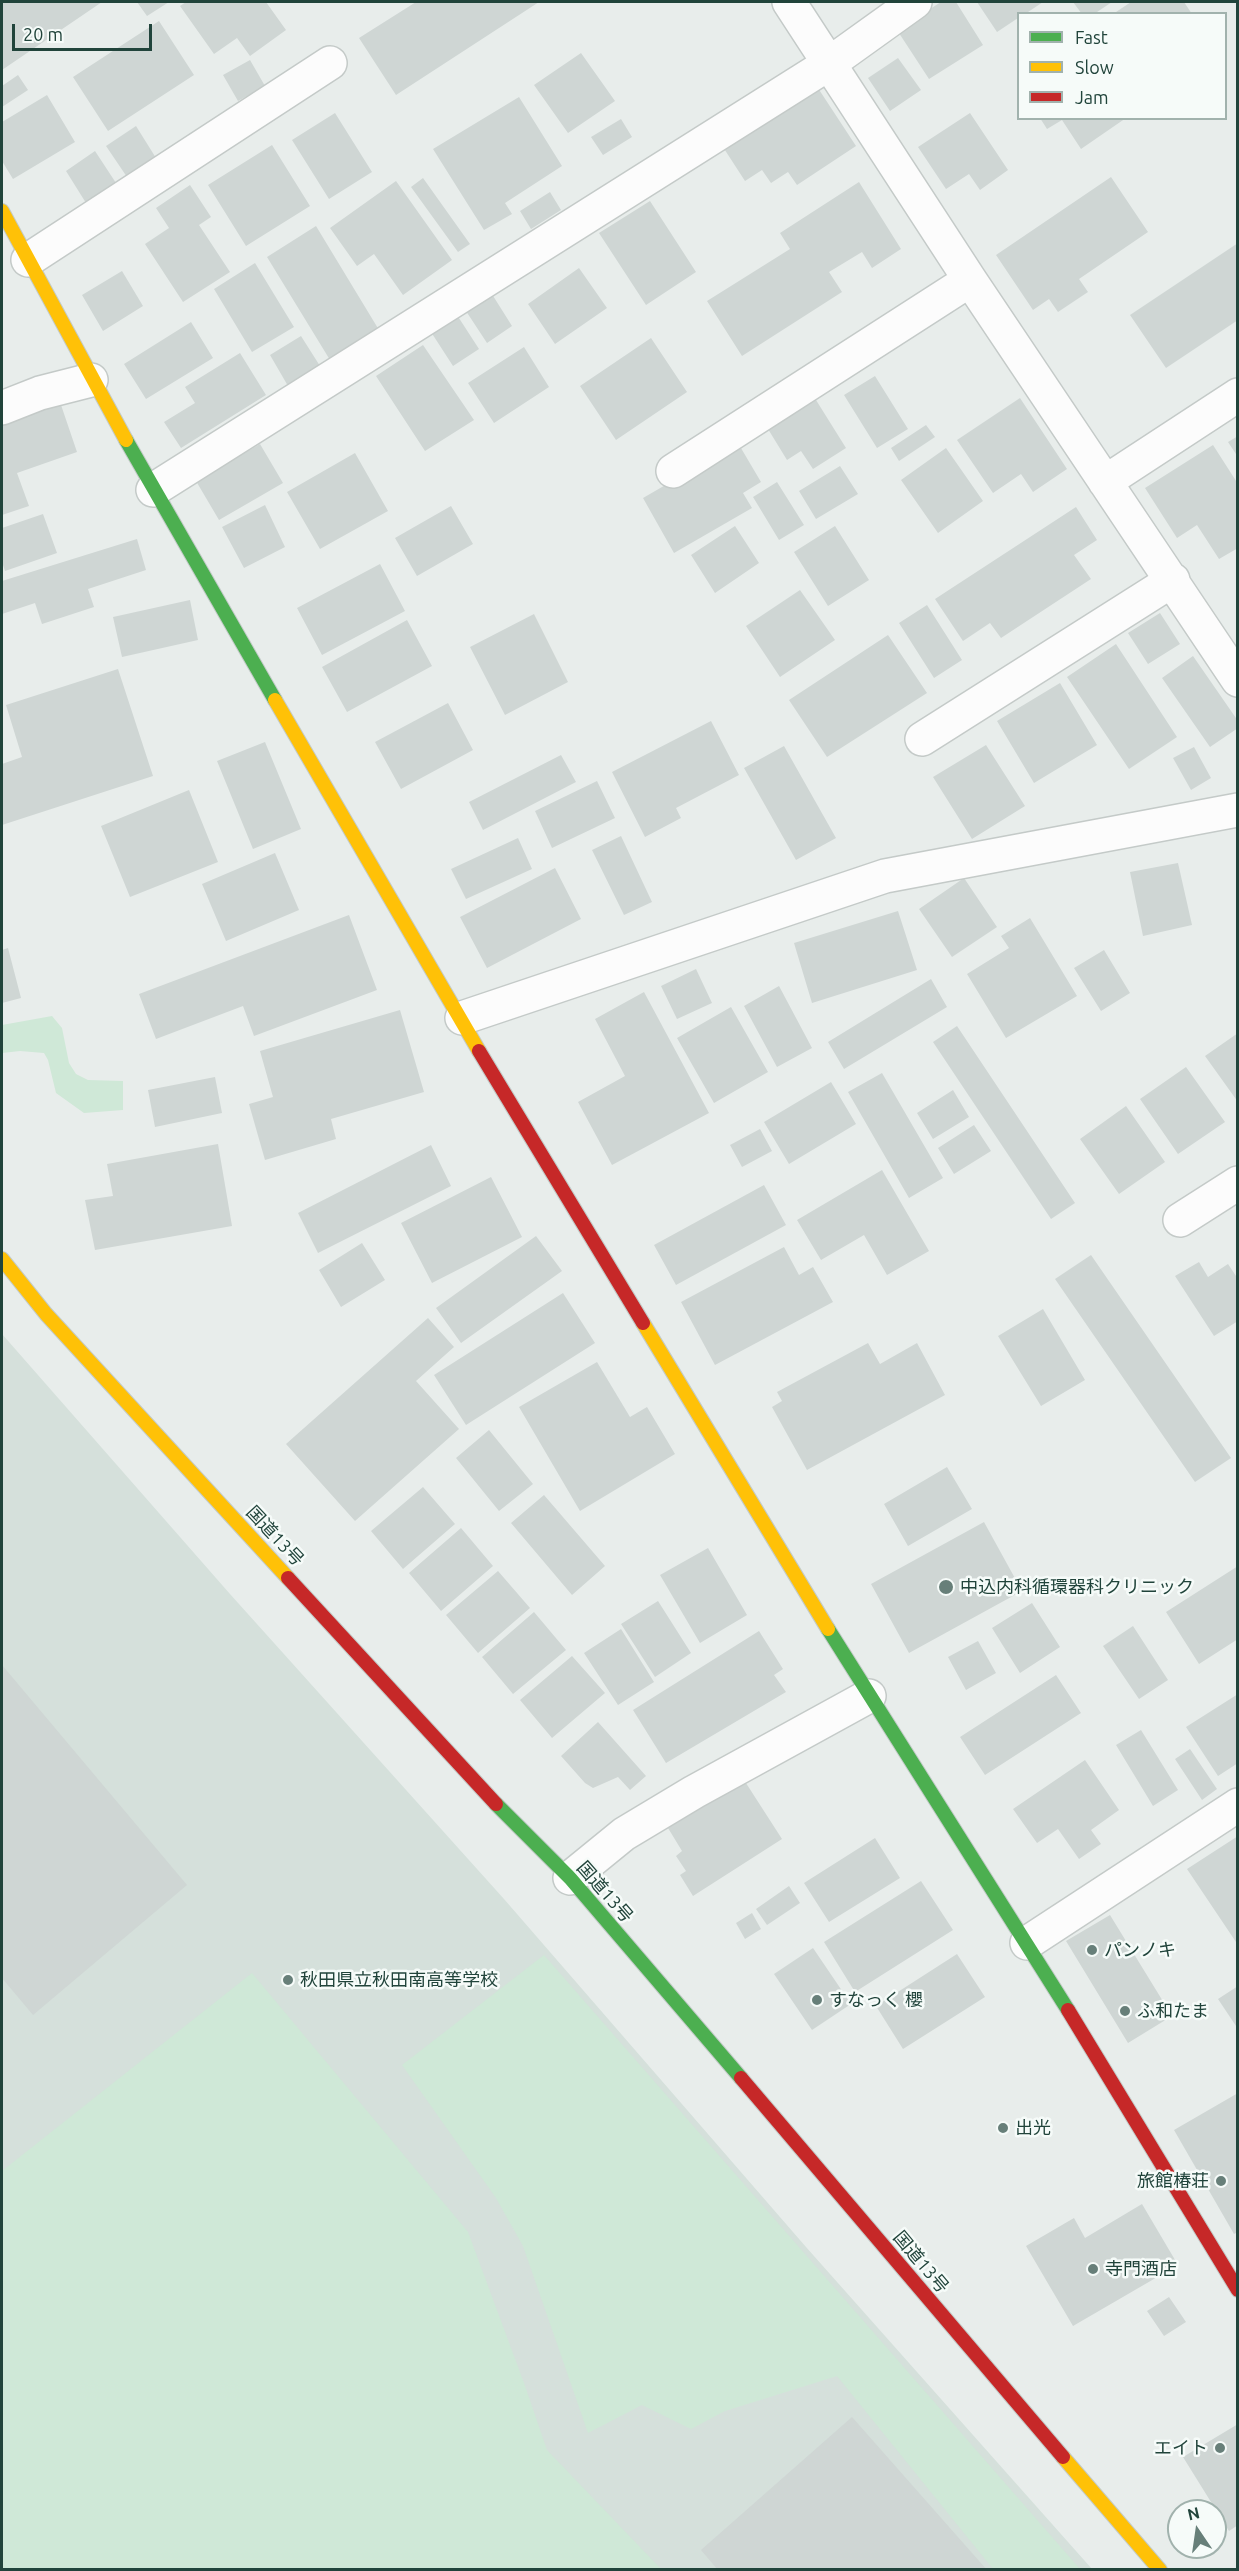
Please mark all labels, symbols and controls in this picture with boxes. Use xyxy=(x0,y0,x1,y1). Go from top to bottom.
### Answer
scale bar xyxy=(15,12,154,50)
legend xyxy=(1017,12,1227,120)
text: 20 m xyxy=(23,24,63,44)
text: Fast xyxy=(1075,27,1108,47)
text: Slow xyxy=(1075,57,1114,77)
text: Jam xyxy=(1075,87,1109,107)
street label: 国道13号 xyxy=(242,1501,308,1571)
place label: 中込内科循環器科クリニック xyxy=(960,1576,1194,1598)
marker: 中込内科循環器科クリニック xyxy=(937,1578,955,1596)
street label: 国道13号 xyxy=(572,1857,638,1927)
place label: パンノキ xyxy=(1104,1939,1176,1961)
marker: パンノキ xyxy=(1085,1943,1099,1957)
place label: 秋田県立秋田南高等学校 xyxy=(300,1969,498,1991)
marker: 秋田県立秋田南高等学校 xyxy=(281,1973,295,1987)
place label: すなっく 櫻 xyxy=(829,1989,923,2011)
marker: すなっく 櫻 xyxy=(810,1993,824,2007)
place label: ふ和たま xyxy=(1137,2000,1209,2022)
marker: ふ和たま xyxy=(1118,2004,1132,2018)
place label: 出光 xyxy=(1015,2117,1051,2139)
marker: 出光 xyxy=(996,2121,1010,2135)
place label: 旅館椿荘 xyxy=(1137,2170,1209,2192)
marker: 旅館椿荘 xyxy=(1214,2174,1228,2188)
street label: 国道13号 xyxy=(889,2227,953,2297)
place label: 寺門酒店 xyxy=(1105,2258,1177,2280)
marker: 寺門酒店 xyxy=(1086,2262,1100,2276)
place label: エイト xyxy=(1154,2437,1208,2459)
marker: エイト xyxy=(1213,2441,1227,2455)
north arrow xyxy=(1167,2499,1227,2559)
text: N xyxy=(1186,2503,1201,2524)

